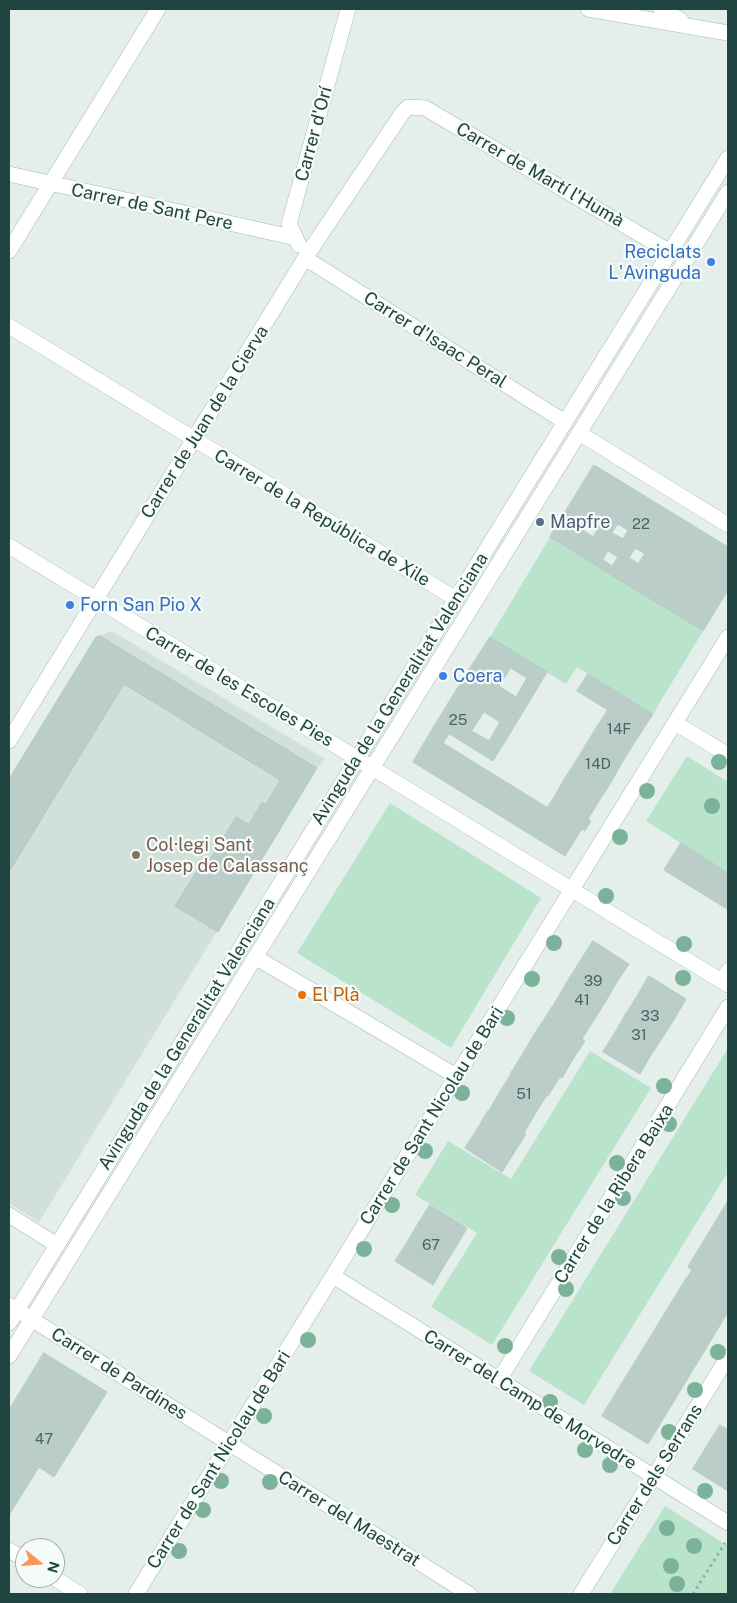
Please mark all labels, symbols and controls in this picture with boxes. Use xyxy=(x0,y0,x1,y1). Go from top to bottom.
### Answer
street label: Carrer d'Orí xyxy=(291,84,337,184)
street label: Carrer de Martí l'Humà xyxy=(452,118,628,232)
street label: Carrer de Sant Pere xyxy=(69,179,235,235)
place label: Reciclats L'Avinguda xyxy=(608,241,701,284)
marker: Reciclats L'Avinguda xyxy=(705,256,717,268)
street label: Carrer d'Isaac Peral xyxy=(359,287,511,393)
street label: Carrer de Juan de la Cierva xyxy=(137,322,273,522)
street label: Carrer de la República de Xile xyxy=(210,445,434,591)
place label: Mapfre xyxy=(550,511,610,533)
house number: 22 xyxy=(632,515,650,533)
marker: Mapfre xyxy=(534,516,546,528)
street label: Avinguda de la Generalitat Valenciana xyxy=(307,549,493,829)
place label: Forn San Pio X xyxy=(80,594,202,616)
marker: Forn San Pio X xyxy=(64,599,76,611)
street label: Carrer de les Escoles Pies xyxy=(141,622,337,752)
place label: Coera xyxy=(453,665,502,687)
marker: Coera xyxy=(437,670,449,682)
house number: 25 xyxy=(449,711,467,729)
house number: 14F xyxy=(607,720,631,738)
house number: 14D xyxy=(585,755,611,773)
place label: Col·legi Sant Josep de Calassanç xyxy=(146,834,309,876)
marker: Col·legi Sant Josep de Calassanç xyxy=(130,849,142,861)
street label: Avinguda de la Generalitat Valenciana xyxy=(94,894,280,1174)
house number: 39 xyxy=(584,972,602,990)
place label: El Plà xyxy=(312,984,360,1006)
marker: El Plà xyxy=(296,989,308,1001)
house number: 41 xyxy=(574,991,590,1009)
street label: Carrer de Sant Nicolau de Bari xyxy=(356,1003,508,1229)
house number: 33 xyxy=(641,1007,659,1025)
house number: 31 xyxy=(631,1026,647,1044)
house number: 51 xyxy=(516,1085,532,1103)
street label: Carrer de la Ribera Baixa xyxy=(550,1100,678,1288)
house number: 67 xyxy=(422,1236,440,1254)
street label: Carrer de Pardines xyxy=(47,1323,191,1425)
street label: Carrer del Camp de Morvedre xyxy=(420,1325,640,1475)
street label: Carrer de Sant Nicolau de Bari xyxy=(143,1347,295,1573)
street label: Carrer dels Serrans xyxy=(603,1400,707,1550)
house number: 47 xyxy=(35,1430,53,1448)
street label: Carrer del Maestrat xyxy=(274,1466,424,1572)
north arrow xyxy=(15,1538,65,1588)
text: N xyxy=(44,1560,63,1575)

